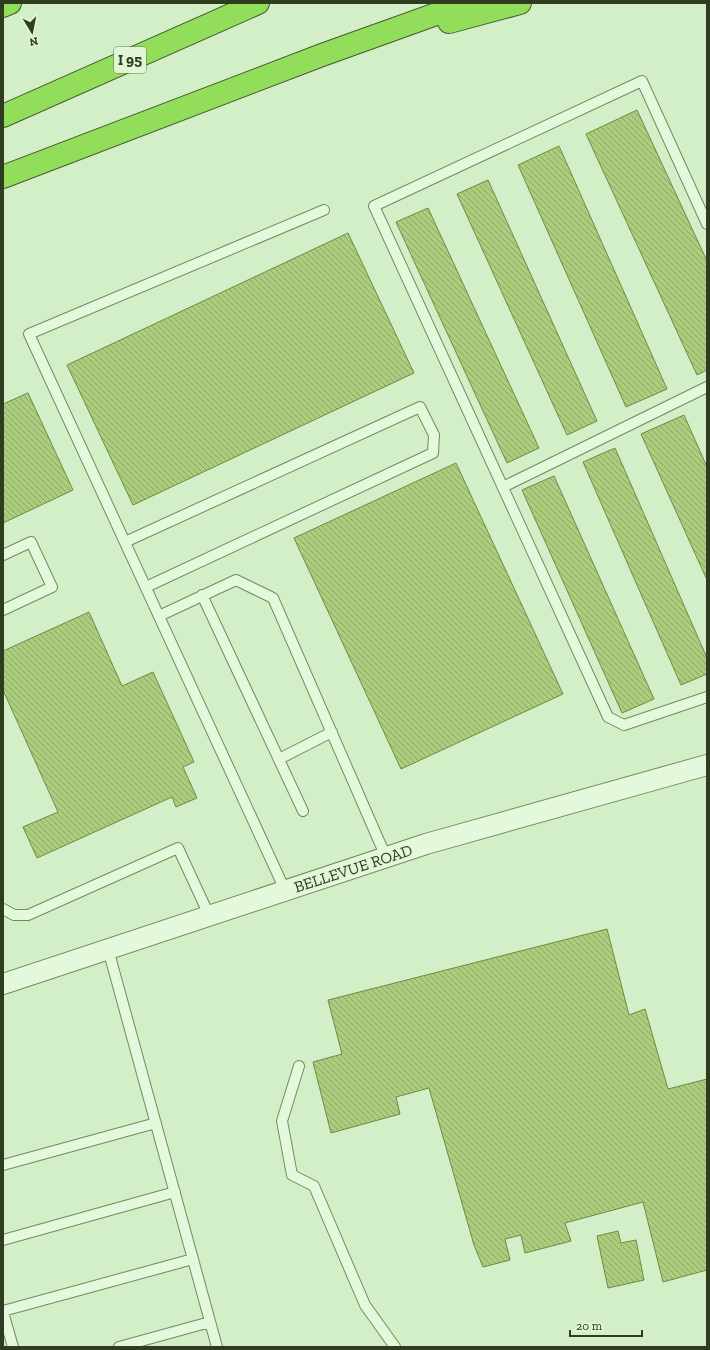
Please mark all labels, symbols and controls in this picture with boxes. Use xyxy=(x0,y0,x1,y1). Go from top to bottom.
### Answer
north arrow xyxy=(12,12,52,52)
text: N xyxy=(28,34,39,49)
road number: I 95 xyxy=(114,47,146,73)
street label: BELLEVUE ROAD xyxy=(292,840,415,897)
scale bar xyxy=(570,1312,642,1338)
text: 20 m xyxy=(576,1319,603,1333)

